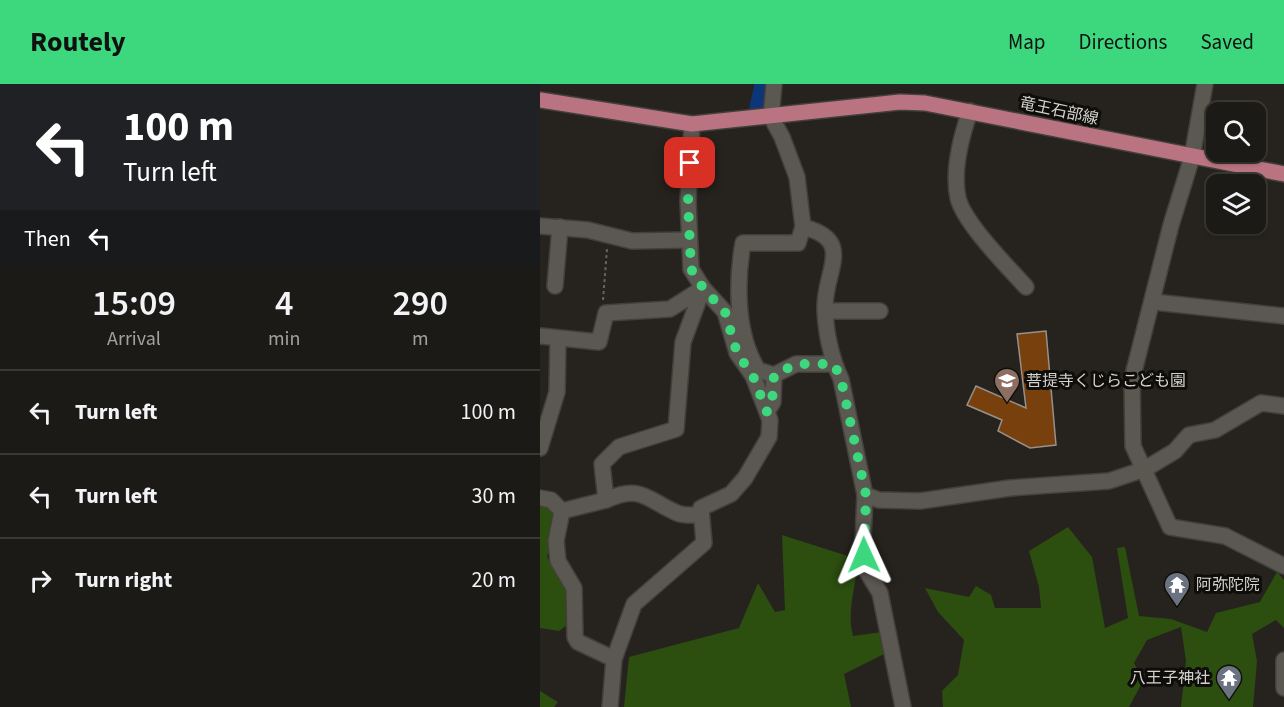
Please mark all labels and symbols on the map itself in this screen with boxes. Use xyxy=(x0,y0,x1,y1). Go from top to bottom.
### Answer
street label: 竜王石部線 xyxy=(1018,92,1100,130)
pin xyxy=(664,137,715,188)
school or university icon: 菩提寺くじらこども園 xyxy=(992,366,1022,404)
place label: 菩提寺くじらこども園 xyxy=(1026,370,1186,392)
position arrow xyxy=(832,523,896,587)
temple icon: 阿弥陀院 xyxy=(1162,570,1192,608)
place label: 阿弥陀院 xyxy=(1196,574,1260,596)
temple icon: 八王子神社 xyxy=(1214,663,1244,701)
place label: 八王子神社 xyxy=(1130,667,1210,689)

